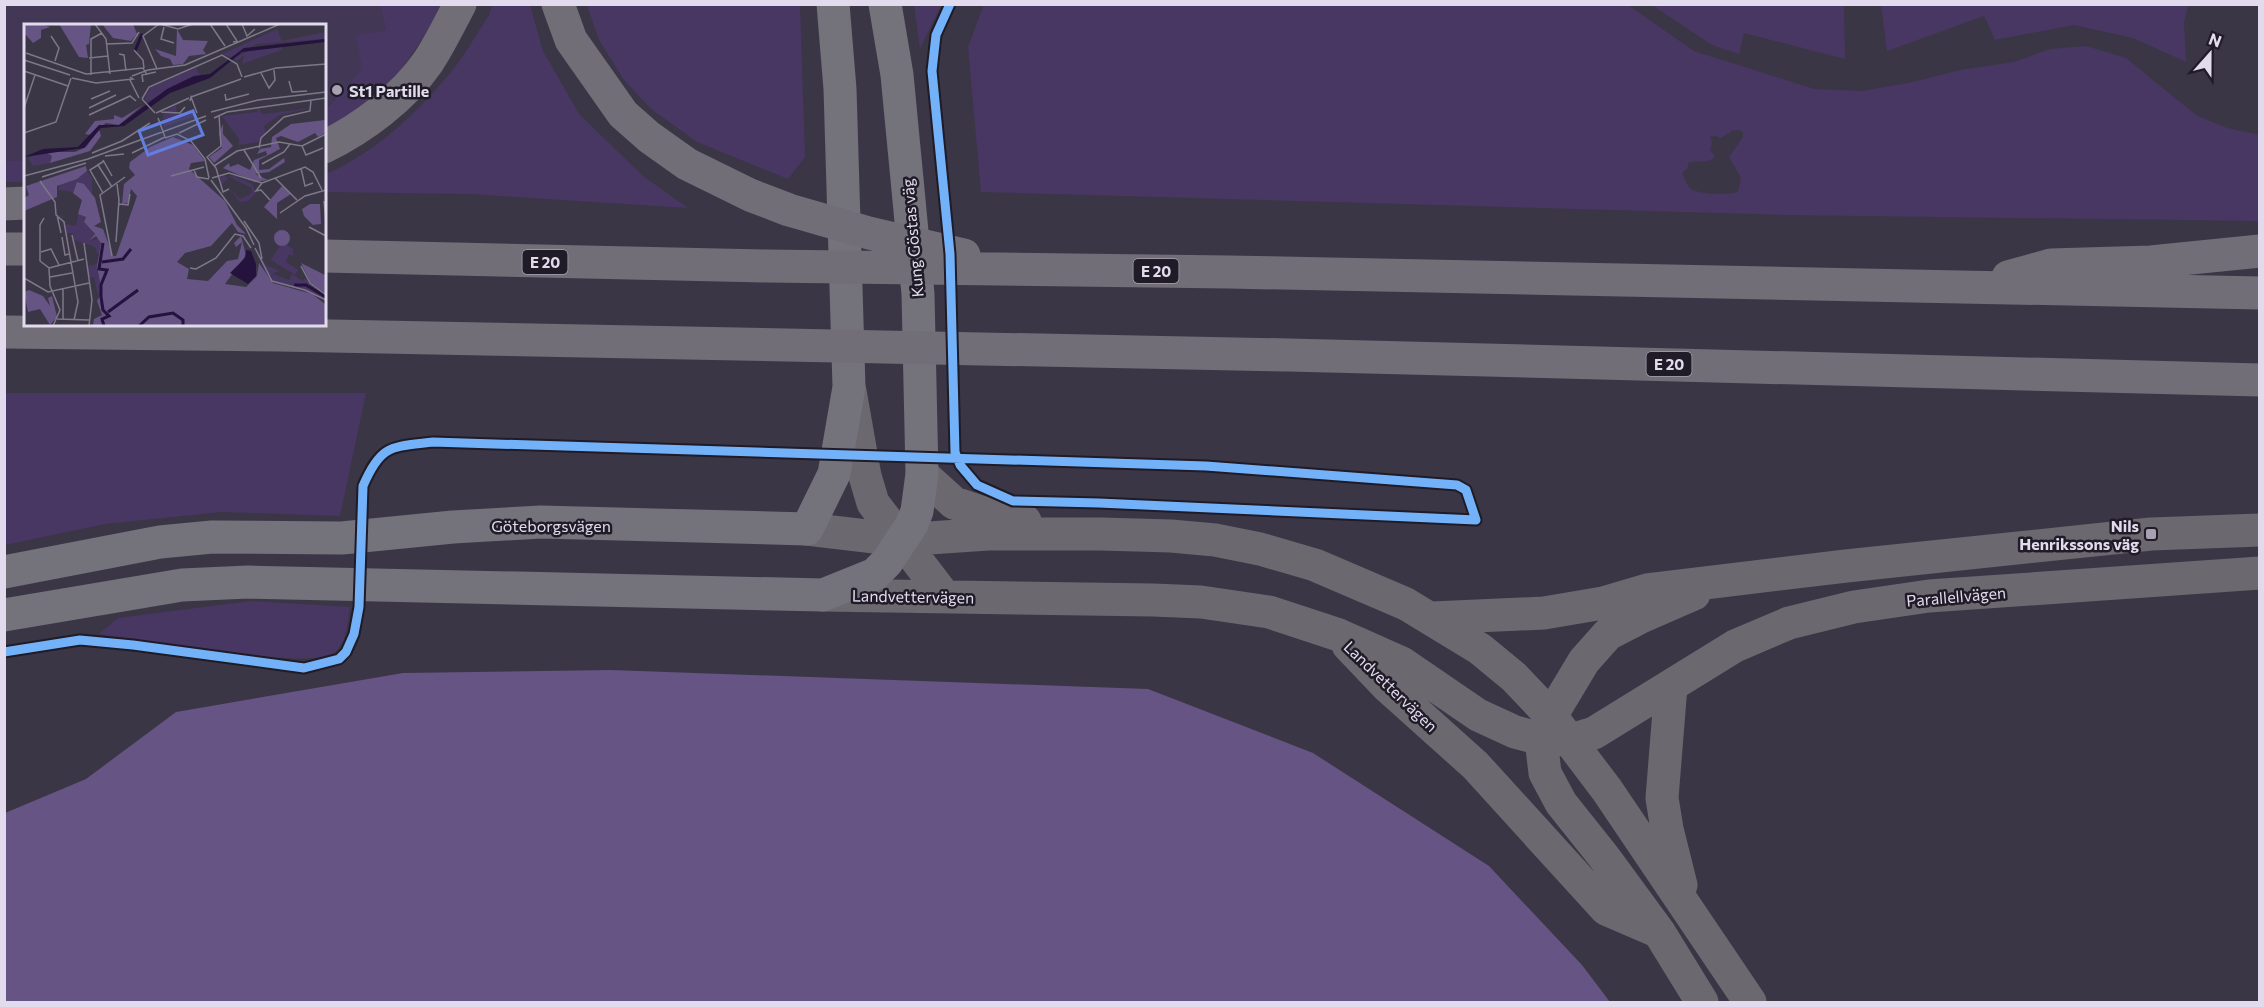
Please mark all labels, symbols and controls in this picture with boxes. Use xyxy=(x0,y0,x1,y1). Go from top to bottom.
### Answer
inset map xyxy=(24,24,326,326)
north arrow xyxy=(2180,24,2240,84)
text: N xyxy=(2207,29,2225,51)
place label: St1 Partille xyxy=(349,81,429,100)
marker: St1 Partille xyxy=(330,83,344,97)
street label: Kung Göstas väg xyxy=(897,178,927,298)
road number: E 20 xyxy=(522,250,568,274)
road number: E 20 xyxy=(1134,259,1178,283)
road number: E 20 xyxy=(1646,352,1692,376)
street label: Göteborgsvägen xyxy=(491,516,611,535)
place label: Nils Henrikssons väg xyxy=(2019,516,2139,553)
marker: Nils Henrikssons väg xyxy=(2144,527,2158,541)
street label: Parallellvägen xyxy=(1905,582,2007,610)
street label: Landvettervägen xyxy=(852,585,974,607)
street label: Landvettervägen xyxy=(1340,637,1442,735)

